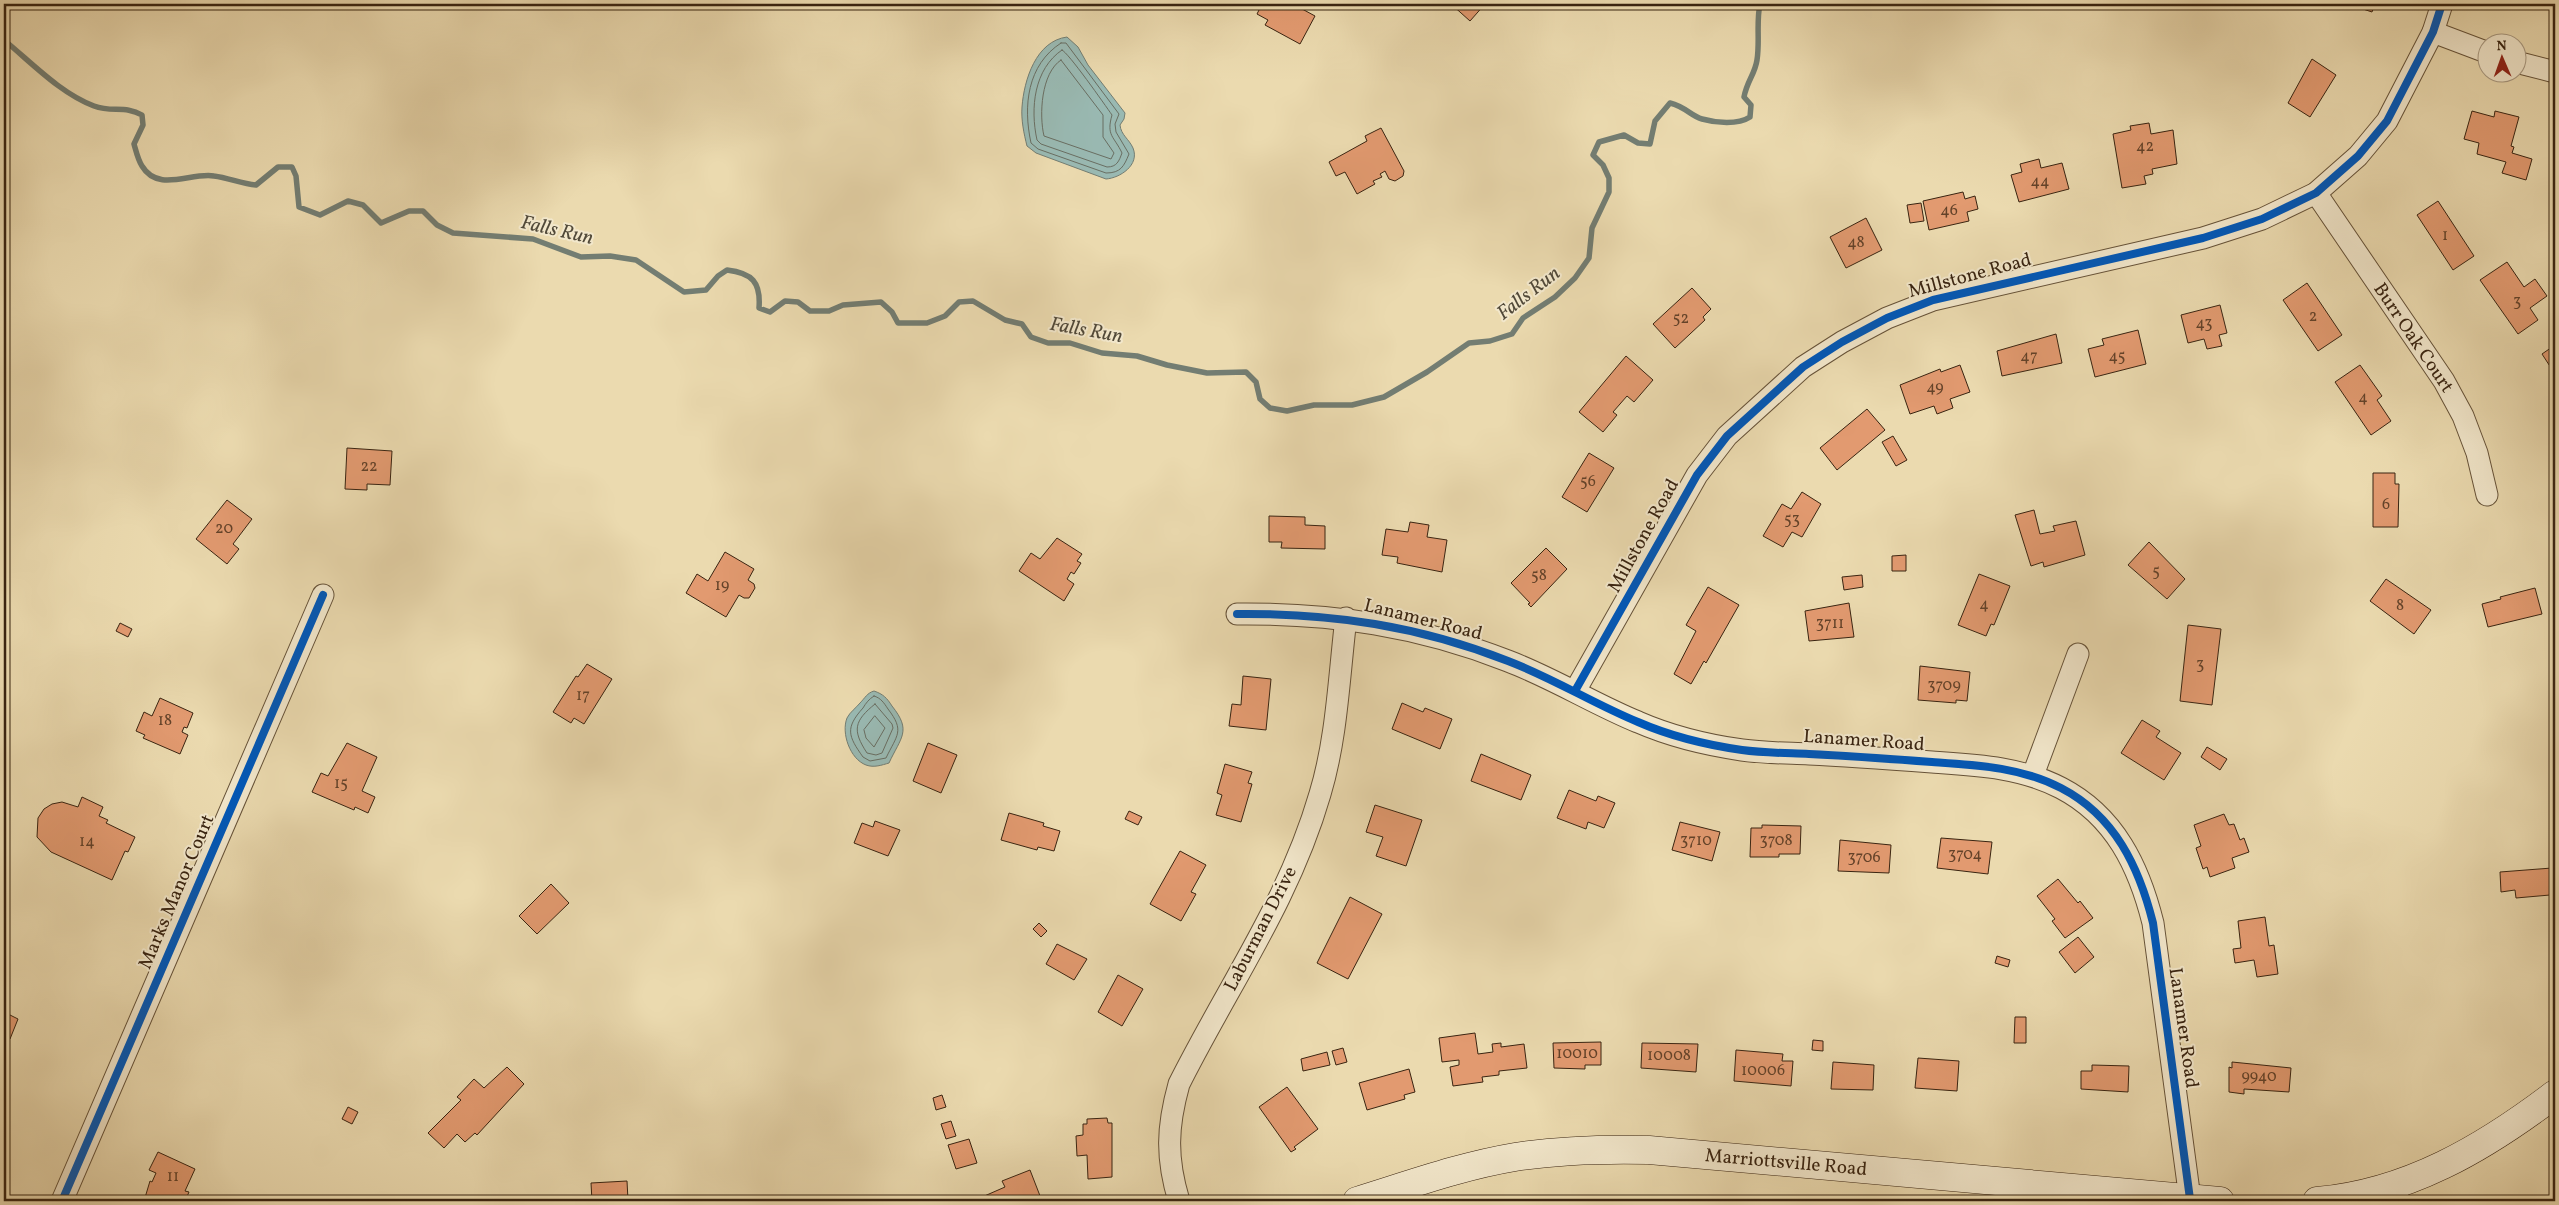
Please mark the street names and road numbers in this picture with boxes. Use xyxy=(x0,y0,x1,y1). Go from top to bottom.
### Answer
street label: Millstone Road xyxy=(1906,247,2034,305)
street label: Burr Oak Court xyxy=(2367,278,2460,398)
street label: Millstone Road xyxy=(1602,474,1686,598)
street label: Lanamer Road xyxy=(1361,593,1485,647)
street label: Lanamer Road xyxy=(1803,724,1925,758)
street label: Marks Manor Court xyxy=(133,810,221,973)
street label: Laburman Drive xyxy=(1218,862,1304,996)
street label: Lanamer Road xyxy=(2162,966,2204,1090)
street label: Marriottsville Road xyxy=(1704,1143,1868,1183)

